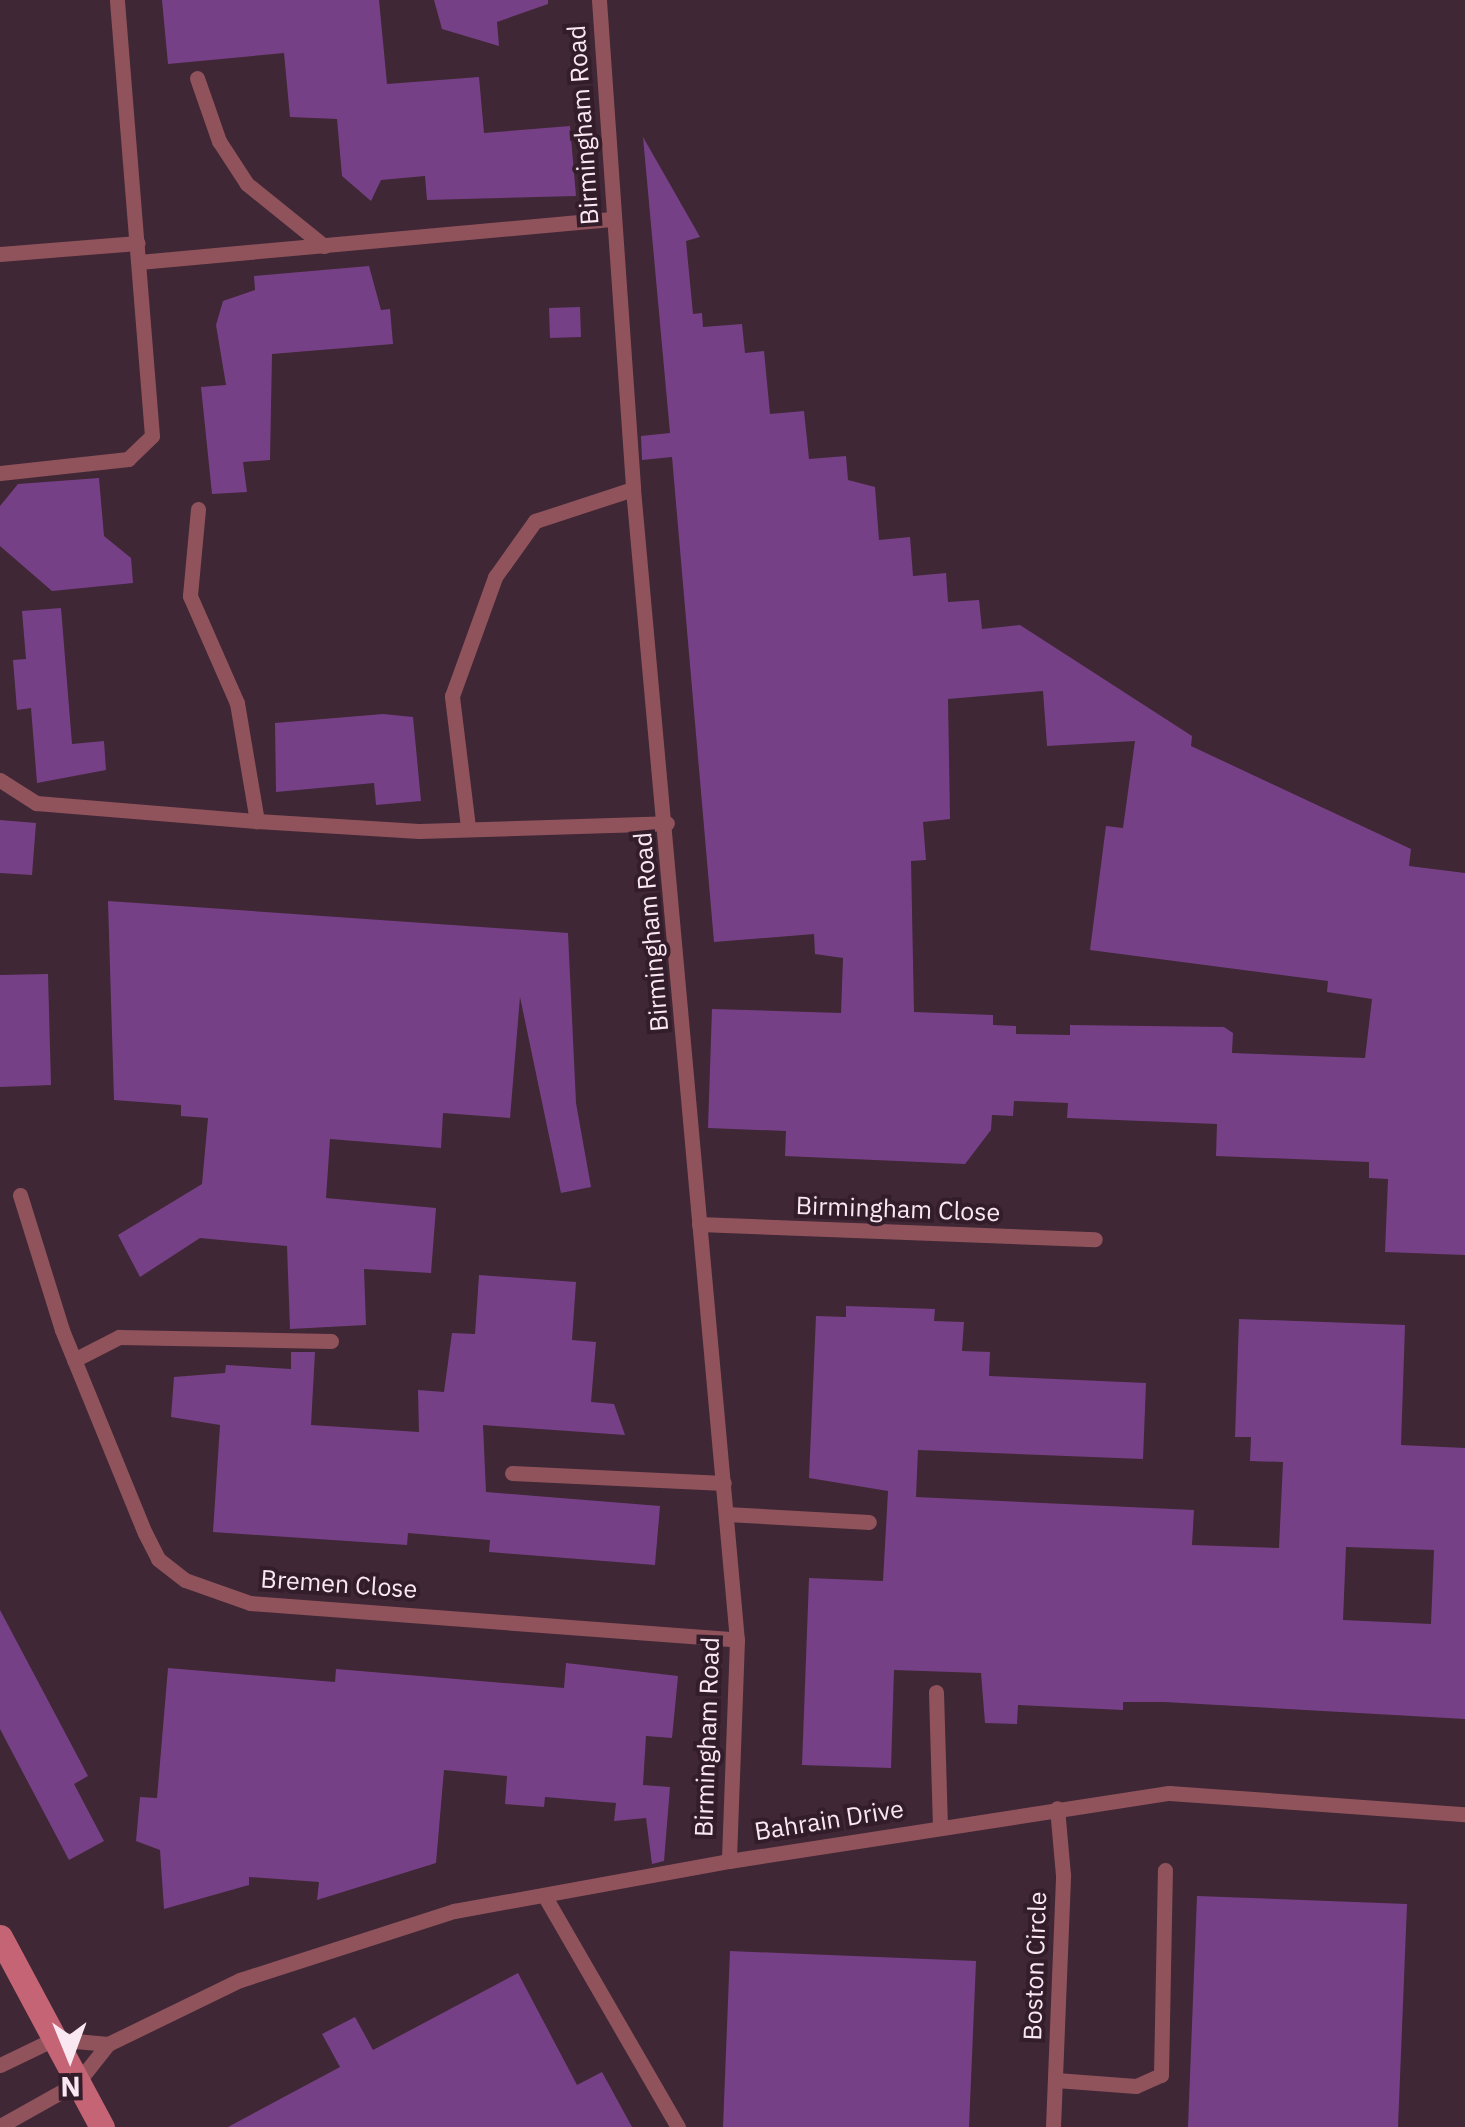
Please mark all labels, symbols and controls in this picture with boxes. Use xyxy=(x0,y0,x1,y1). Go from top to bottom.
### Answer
street label: Birmingham Road xyxy=(561,24,605,226)
street label: Birmingham Road xyxy=(627,831,675,1033)
street label: Birmingham Close xyxy=(795,1190,1001,1228)
street label: Bremen Close xyxy=(260,1564,418,1604)
street label: Birmingham Road xyxy=(689,1637,725,1837)
street label: Bahrain Drive xyxy=(752,1793,906,1847)
street label: Boston Circle xyxy=(1017,1891,1053,2041)
north arrow xyxy=(20,2007,120,2107)
text: N xyxy=(60,2069,81,2106)

